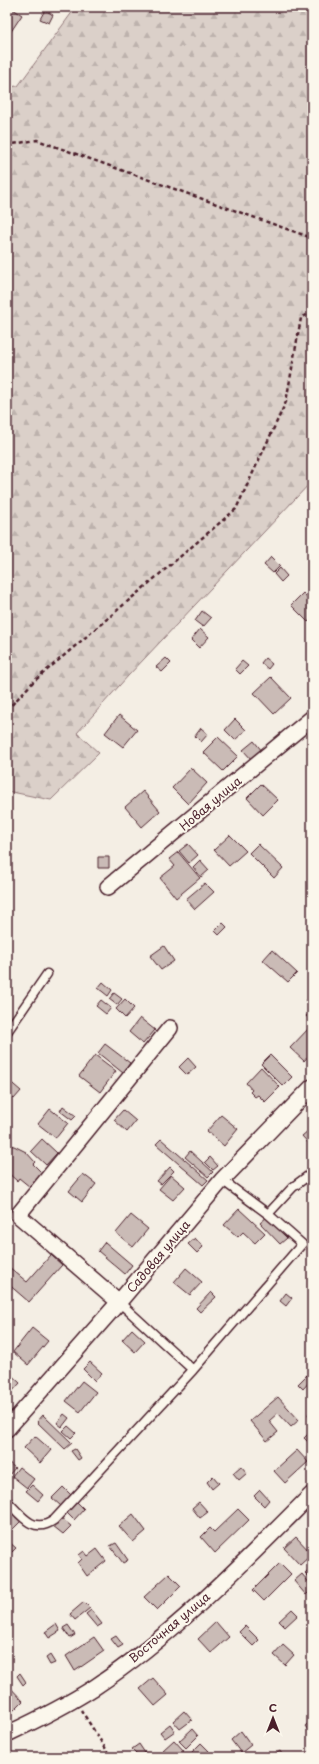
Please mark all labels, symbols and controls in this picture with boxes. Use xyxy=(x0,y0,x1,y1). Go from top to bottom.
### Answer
street label: Новая улица xyxy=(175,771,245,834)
street label: Садовая улица xyxy=(122,1215,194,1296)
street label: Восточная улица xyxy=(124,1587,214,1666)
north arrow xyxy=(253,1698,293,1738)
text: С xyxy=(269,1699,277,1716)

